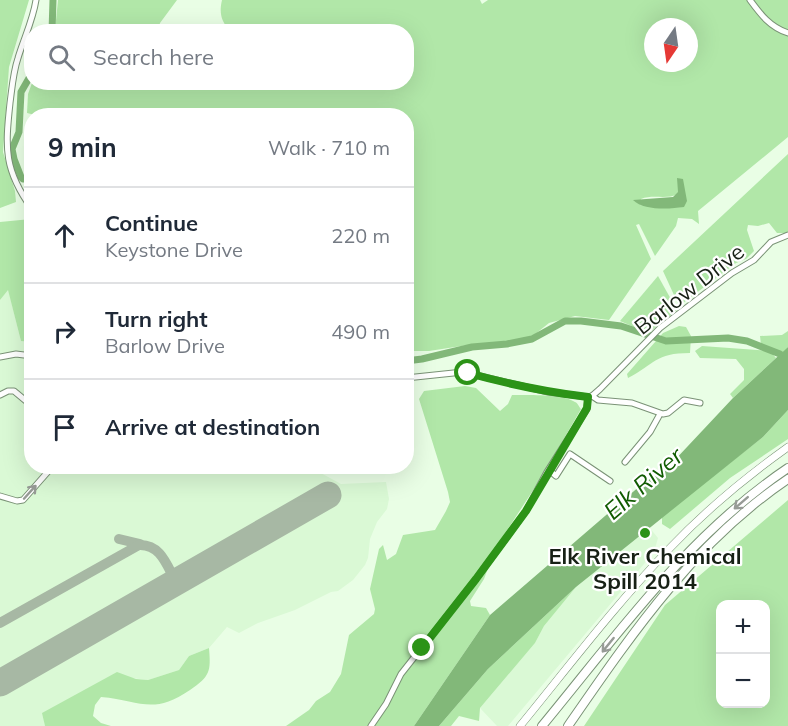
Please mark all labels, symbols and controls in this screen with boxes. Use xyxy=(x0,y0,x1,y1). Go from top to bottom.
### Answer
north arrow xyxy=(644,18,698,72)
search box xyxy=(24,24,414,90)
icon: search xyxy=(45,41,78,74)
text: Search here xyxy=(93,43,214,71)
text: 9 min xyxy=(48,131,117,164)
text: Walk · 710 m xyxy=(268,135,390,160)
text: Continue xyxy=(105,209,198,237)
icon: ahead xyxy=(48,219,81,252)
text: 220 m xyxy=(331,223,390,248)
text: Keystone Drive xyxy=(105,237,243,262)
street label: Barlow Drive xyxy=(628,237,750,341)
text: Turn right xyxy=(105,305,208,333)
icon: right xyxy=(48,315,81,348)
text: 490 m xyxy=(331,319,390,344)
text: Barlow Drive xyxy=(105,333,225,358)
route start xyxy=(454,359,480,385)
icon: arrive xyxy=(48,411,81,444)
text: Arrive at destination xyxy=(105,413,320,441)
water label: Elk River xyxy=(597,440,690,526)
one-way arrow xyxy=(23,485,37,500)
one-way arrow xyxy=(734,496,749,510)
marker: Elk River Chemical Spill 2014 xyxy=(638,526,652,540)
place label: Elk River Chemical Spill 2014 xyxy=(549,542,742,595)
map controls xyxy=(716,600,770,708)
button: + xyxy=(716,600,770,654)
route end xyxy=(408,634,434,660)
one-way arrow xyxy=(602,637,615,653)
button: − xyxy=(716,654,770,708)

